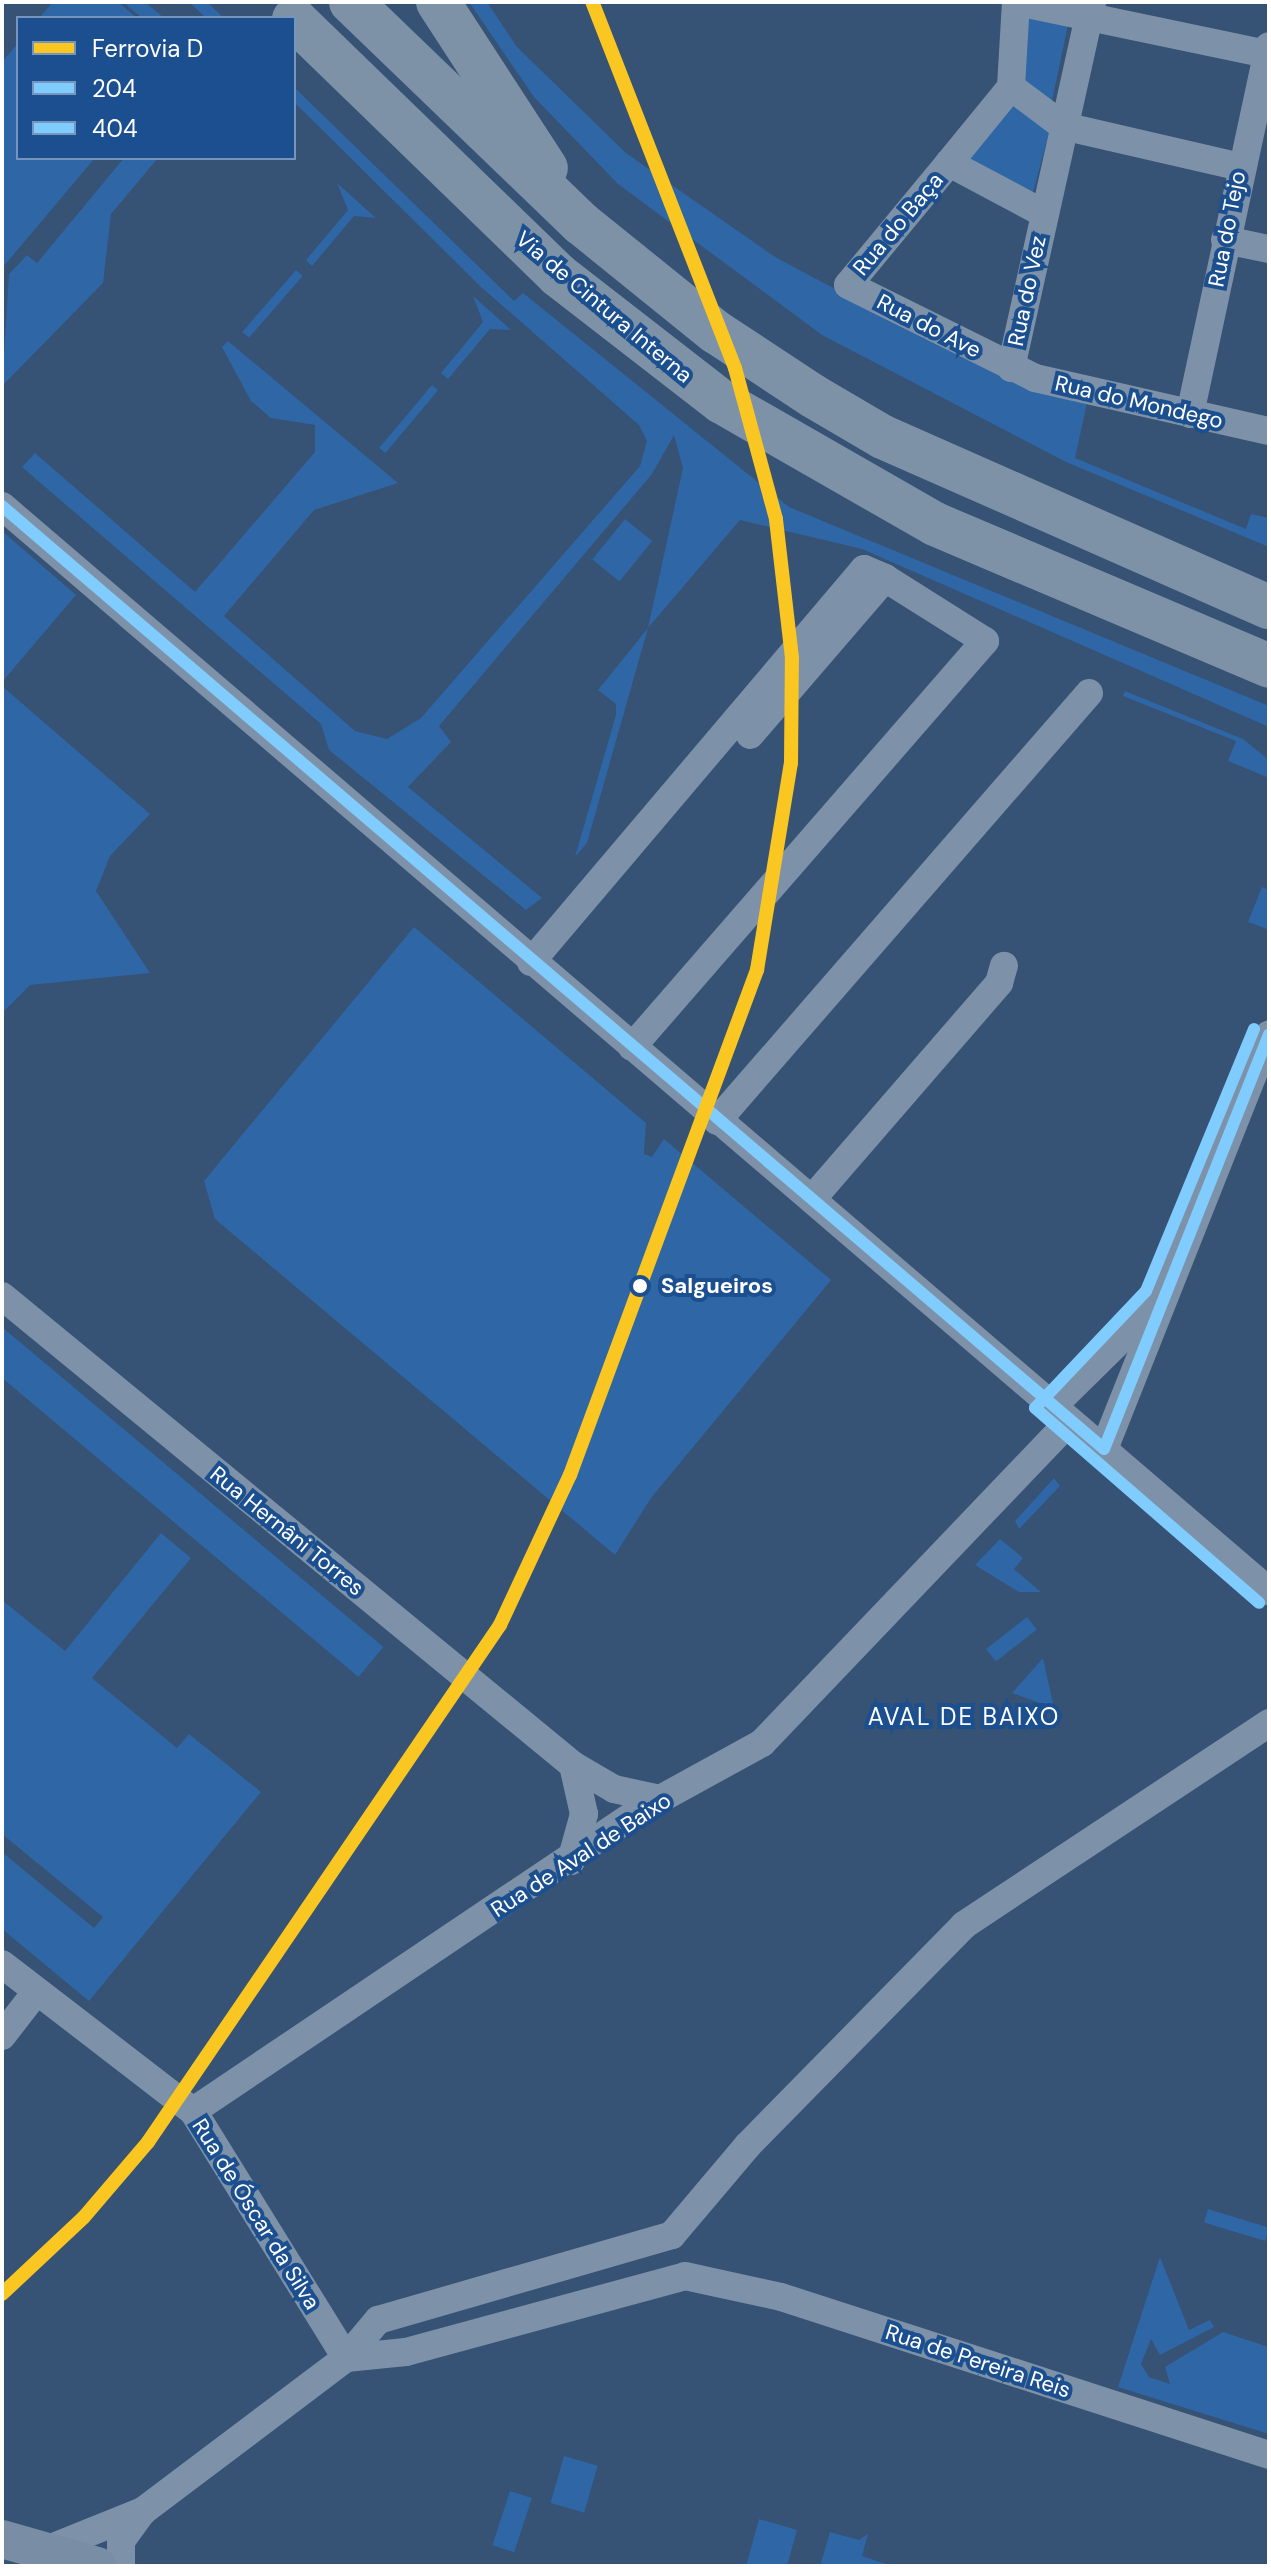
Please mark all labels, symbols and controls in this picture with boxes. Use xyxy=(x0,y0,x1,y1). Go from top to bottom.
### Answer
legend xyxy=(16,16,296,160)
text: Ferrovia D xyxy=(92,33,203,64)
text: 204 xyxy=(92,73,137,104)
text: 404 xyxy=(92,113,138,144)
street label: Rua do Baça xyxy=(847,167,949,281)
street label: Rua do Tejo xyxy=(1203,169,1251,289)
street label: Via de Cintura Interna xyxy=(510,225,698,389)
street label: Rua do Vez xyxy=(1002,233,1052,349)
street label: Rua do Ave xyxy=(873,289,985,363)
street label: Rua do Mondego xyxy=(1052,370,1226,434)
marker: Salgueiros xyxy=(626,1272,654,1300)
place label: Salgueiros xyxy=(661,1273,773,1299)
street label: Rua Hernâni Torres xyxy=(205,1461,369,1601)
district label: AVAL DE BAIXO xyxy=(868,1703,1060,1731)
street label: Rua de Aval de Baixo xyxy=(486,1787,676,1923)
street label: Rua de Óscar da Silva xyxy=(187,2114,325,2314)
street label: Rua de Pereira Reis xyxy=(882,2319,1074,2403)

